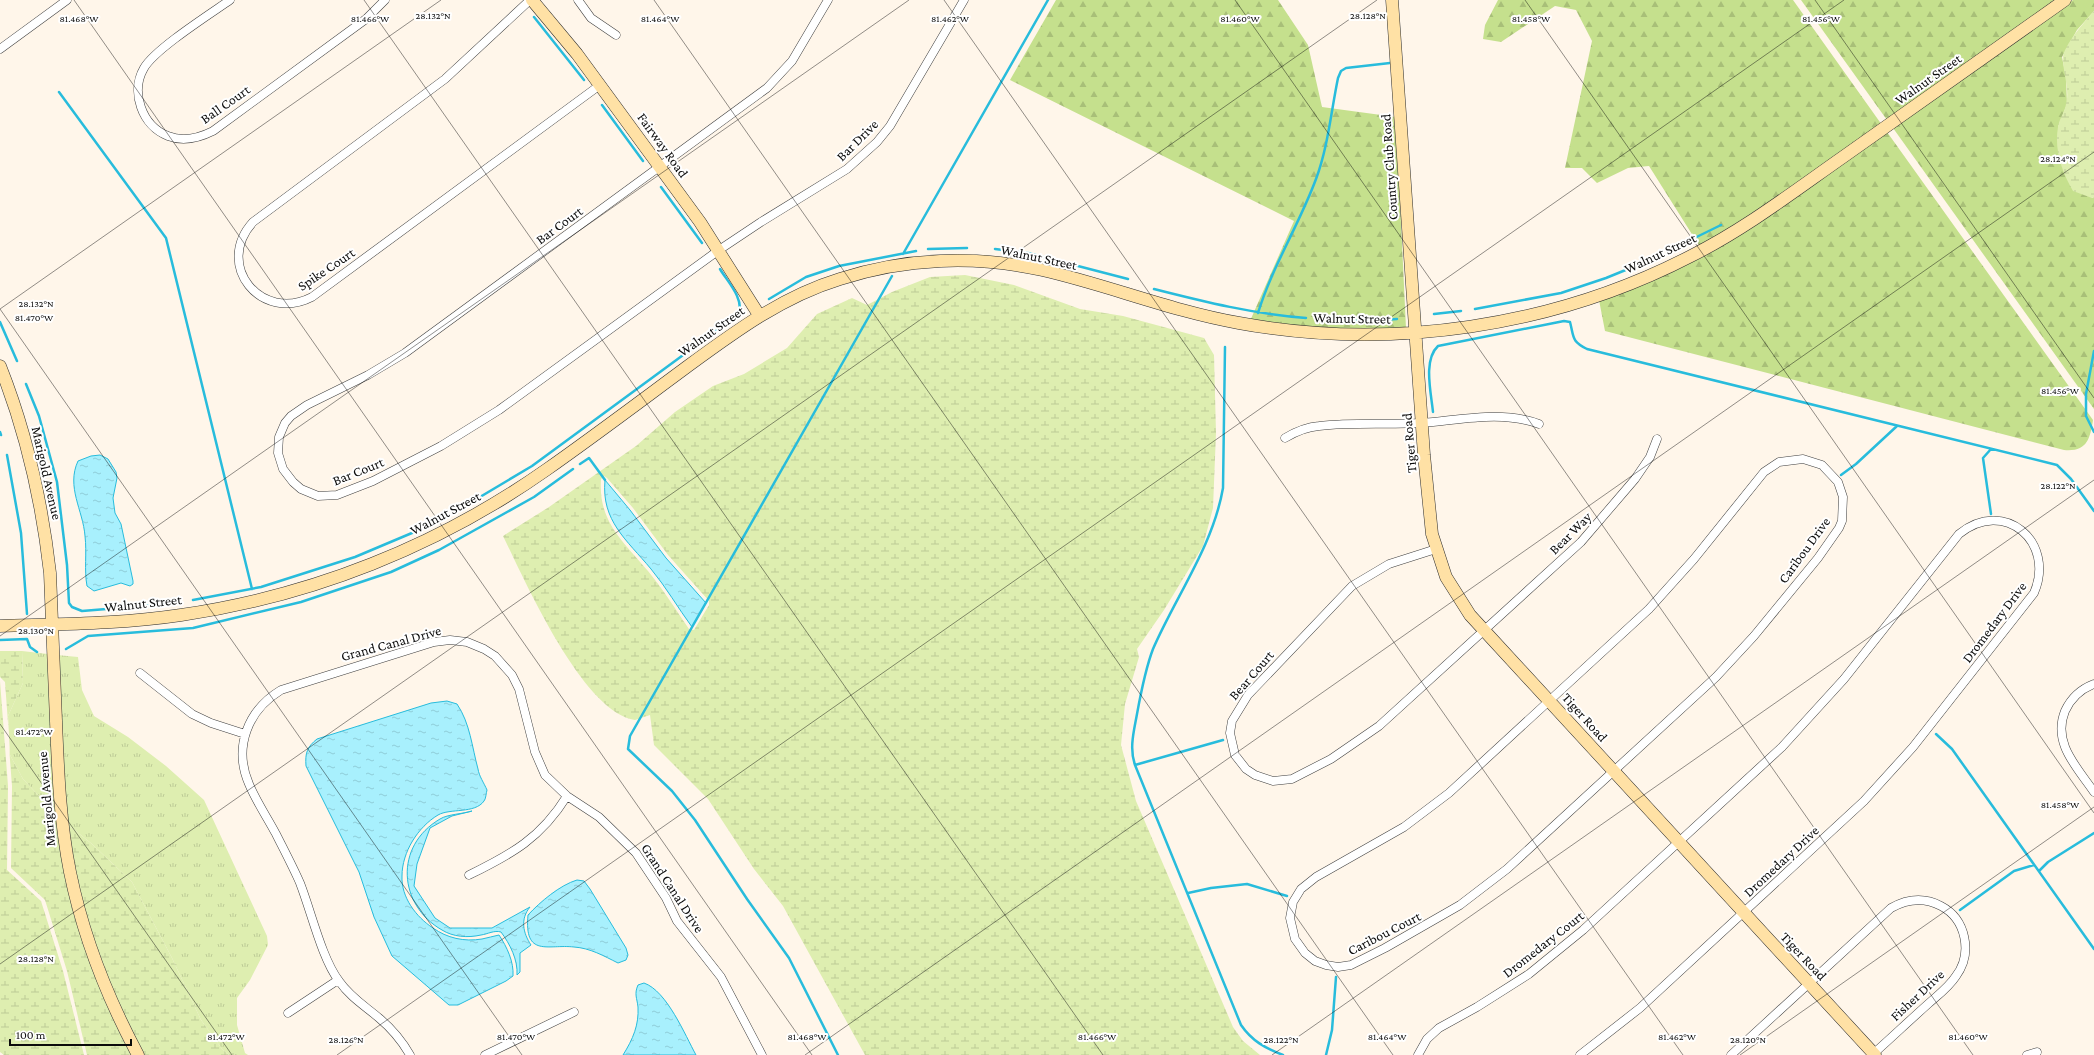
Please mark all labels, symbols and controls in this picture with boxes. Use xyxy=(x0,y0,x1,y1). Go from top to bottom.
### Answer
text: 28.132°N xyxy=(415,10,451,21)
text: 28.128°N xyxy=(1350,10,1386,21)
text: 81.468°W xyxy=(59,13,99,24)
text: 81.466°W xyxy=(351,13,390,24)
text: 81.464°W xyxy=(641,13,680,24)
text: 81.462°W xyxy=(931,13,970,24)
text: 81.460°W xyxy=(1220,13,1261,24)
text: 81.458°W xyxy=(1512,13,1551,24)
text: 81.456°W xyxy=(1802,13,1841,24)
street label: Walnut Street xyxy=(1892,50,1965,108)
street label: Ball Court xyxy=(197,81,253,127)
street label: Fairway Road xyxy=(634,110,692,181)
street label: Country Club Road xyxy=(1377,113,1401,221)
street label: Bar Drive xyxy=(833,116,881,164)
text: 28.124°N xyxy=(2040,153,2076,164)
street label: Bar Court xyxy=(532,202,586,247)
street label: Walnut Street xyxy=(1622,229,1699,277)
street label: Walnut Street xyxy=(999,241,1079,273)
street label: Spike Court xyxy=(295,244,358,294)
text: 28.132°N xyxy=(18,298,54,309)
street label: Walnut Street xyxy=(675,302,748,360)
street label: Walnut Street xyxy=(1313,309,1391,327)
text: 81.470°W xyxy=(15,312,54,323)
text: 81.456°W xyxy=(2041,385,2080,396)
street label: Tiger Road xyxy=(1398,412,1420,474)
street label: Marigold Avenue xyxy=(28,425,66,521)
street label: Bar Court xyxy=(330,453,386,489)
text: 28.122°N xyxy=(2040,480,2076,491)
street label: Walnut Street xyxy=(407,488,483,538)
street label: Bear Way xyxy=(1546,508,1595,557)
street label: Caribou Drive xyxy=(1775,514,1833,586)
street label: Dromedary Drive xyxy=(1959,579,2029,665)
street label: Walnut Street xyxy=(104,591,183,615)
street label: Grand Canal Drive xyxy=(339,622,443,664)
text: 28.130°N xyxy=(18,625,54,636)
street label: Bear Court xyxy=(1225,647,1277,703)
street label: Tiger Road xyxy=(1559,689,1611,745)
text: 81.472°W xyxy=(15,726,54,737)
street label: Marigold Avenue xyxy=(34,751,58,847)
text: 81.458°W xyxy=(2041,799,2080,810)
street label: Dromedary Drive xyxy=(1740,822,1822,900)
street label: Grand Canal Drive xyxy=(638,840,708,936)
street label: Dromedary Court xyxy=(1499,907,1587,981)
street label: Caribou Court xyxy=(1345,908,1423,958)
street label: Tiger Road xyxy=(1778,929,1831,984)
text: 28.128°N xyxy=(18,953,54,964)
street label: Fisher Drive xyxy=(1887,966,1947,1024)
scale bar xyxy=(10,1021,131,1047)
text: 100 m xyxy=(16,1028,46,1042)
text: 81.472°W xyxy=(207,1031,246,1042)
text: 81.470°W xyxy=(497,1031,536,1042)
text: 81.468°W xyxy=(787,1031,827,1042)
text: 81.466°W xyxy=(1078,1031,1117,1042)
text: 81.464°W xyxy=(1368,1031,1407,1042)
text: 81.462°W xyxy=(1658,1031,1697,1042)
text: 81.460°W xyxy=(1948,1031,1989,1042)
text: 28.126°N xyxy=(328,1034,364,1045)
text: 28.122°N xyxy=(1263,1034,1299,1045)
text: 28.120°N xyxy=(1730,1034,1767,1045)

